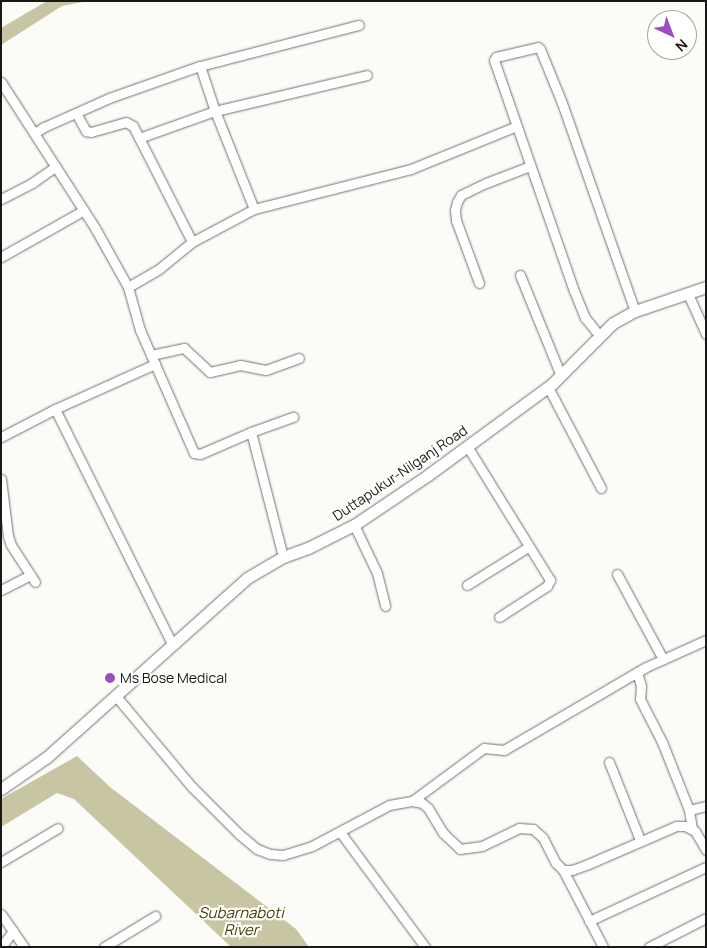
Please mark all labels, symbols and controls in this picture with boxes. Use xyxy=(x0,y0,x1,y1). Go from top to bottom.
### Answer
north arrow xyxy=(647,10,697,60)
text: N xyxy=(672,35,692,56)
street label: Duttapukur-Nilganj Road xyxy=(330,422,470,524)
place label: Ms Bose Medical xyxy=(120,670,227,686)
marker: Ms Bose Medical xyxy=(104,672,116,684)
water label: Subarnaboti River xyxy=(198,903,284,938)

